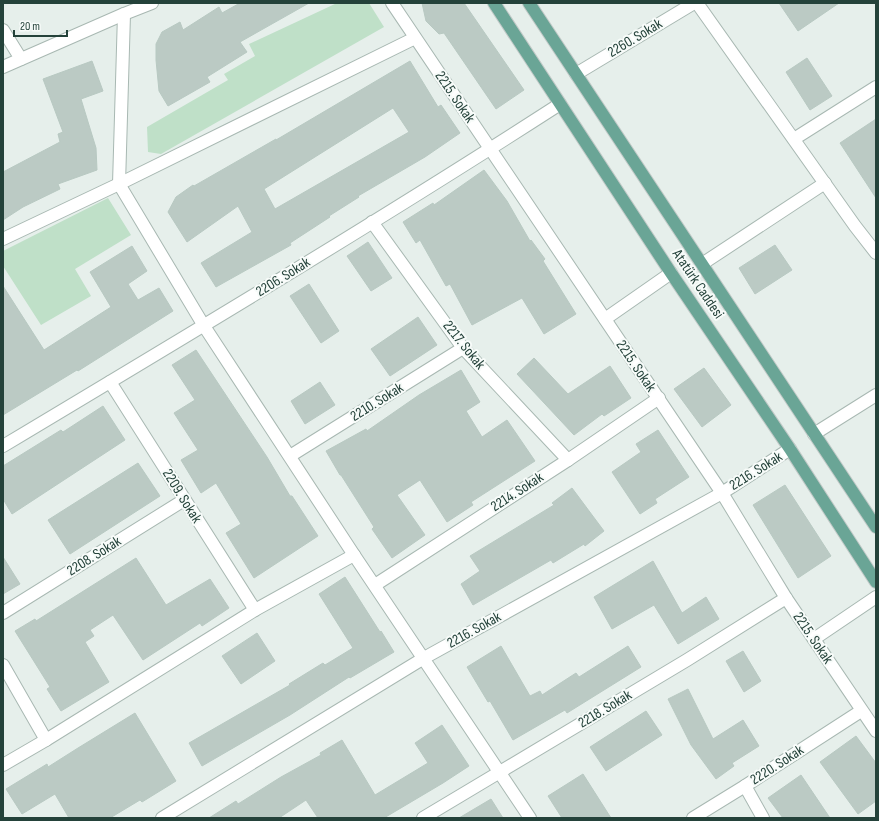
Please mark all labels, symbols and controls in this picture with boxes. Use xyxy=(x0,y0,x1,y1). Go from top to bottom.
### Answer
scale bar xyxy=(14,12,67,38)
street label: 2260. Sokak xyxy=(604,14,666,62)
text: 20 m xyxy=(20,19,40,34)
street label: 2215. Sokak xyxy=(431,67,479,127)
street label: Atatürk Caddesi xyxy=(667,245,728,322)
street label: 2206. Sokak xyxy=(252,253,314,301)
street label: 2217. Sokak xyxy=(439,317,490,373)
street label: 2215. Sokak xyxy=(612,336,660,396)
street label: 2210. Sokak xyxy=(347,378,407,426)
street label: 2216. Sokak xyxy=(726,447,786,495)
street label: 2209. Sokak xyxy=(158,465,206,527)
street label: 2214. Sokak xyxy=(487,468,547,516)
street label: 2208. Sokak xyxy=(63,532,125,580)
street label: 2216. Sokak xyxy=(444,607,505,653)
street label: 2215. Sokak xyxy=(789,608,837,668)
street label: 2218. Sokak xyxy=(575,685,636,732)
street label: 2220. Sokak xyxy=(747,741,808,789)

